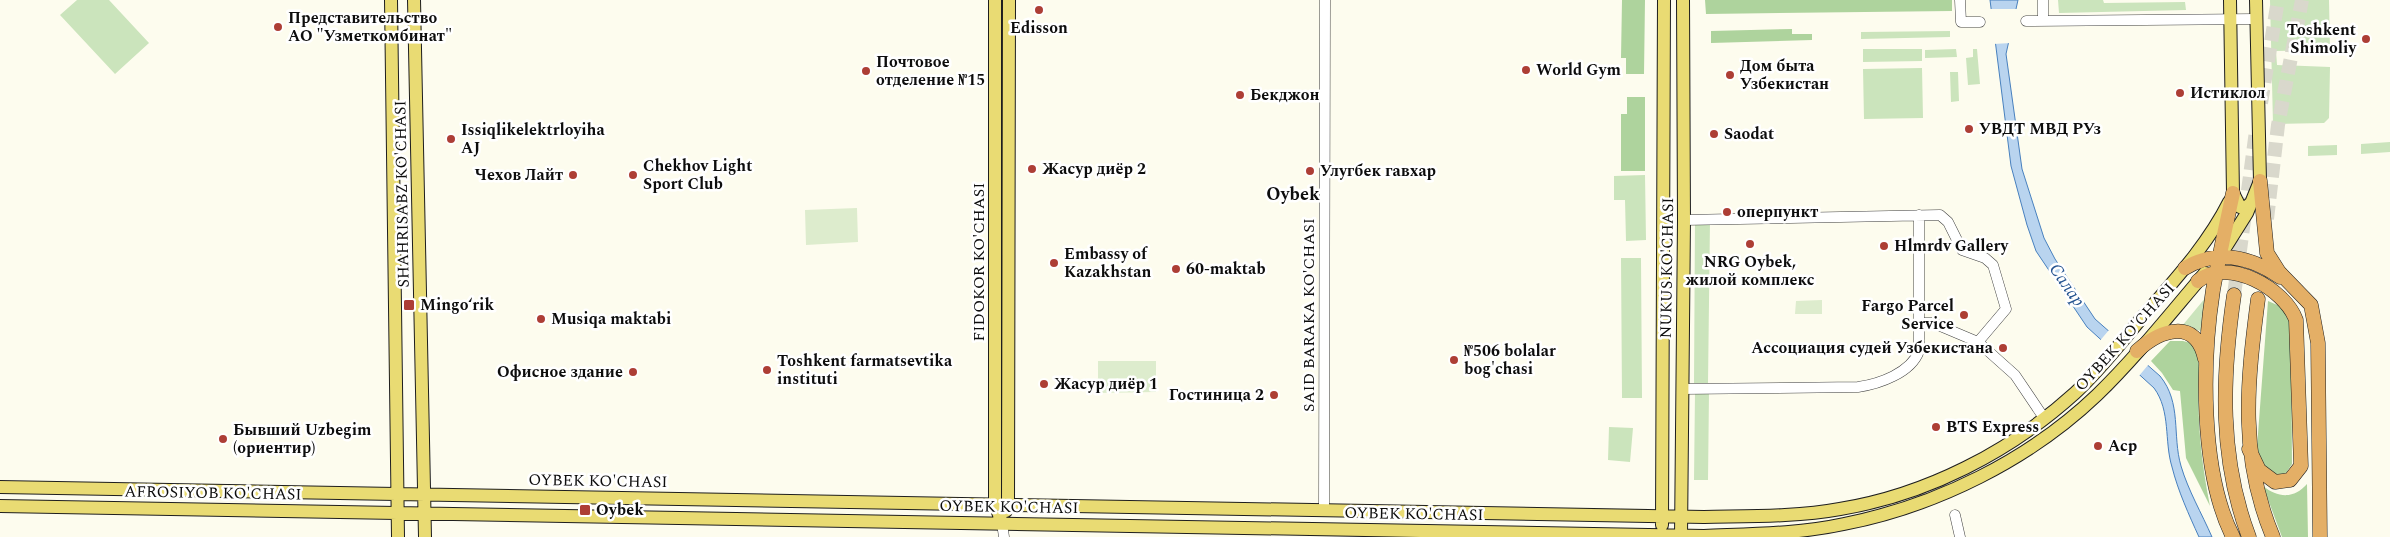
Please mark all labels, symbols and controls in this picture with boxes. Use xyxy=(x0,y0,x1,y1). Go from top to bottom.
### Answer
marker: Edisson xyxy=(1033,4,1045,16)
place label: Представительство АО "Узметкомбинат" xyxy=(288,6,452,48)
place label: Edisson xyxy=(1010,16,1068,40)
place label: Toshkent Shimoliy xyxy=(2287,18,2357,60)
marker: Представительство АО "Узметкомбинат" xyxy=(272,21,284,33)
marker: Toshkent Shimoliy xyxy=(2360,33,2372,45)
place label: Почтовое отделение №15 xyxy=(876,50,985,92)
place label: Дом быта Узбекистан xyxy=(1740,54,1829,96)
place label: World Gym xyxy=(1536,58,1621,82)
marker: World Gym xyxy=(1520,64,1532,76)
marker: Почтовое отделение №15 xyxy=(860,65,872,77)
marker: Дом быта Узбекистан xyxy=(1724,69,1736,81)
place label: Истиклол xyxy=(2190,81,2266,105)
place label: Бекджон xyxy=(1250,83,1320,107)
marker: Истиклол xyxy=(2174,87,2186,99)
marker: Бекджон xyxy=(1234,89,1246,101)
street label: SHAHRISABZ KO'CHASI xyxy=(388,100,416,288)
place label: УВДТ МВД РУз xyxy=(1979,117,2101,141)
place label: Issiqlikelektrloyiha AJ xyxy=(461,118,605,160)
place label: Saodat xyxy=(1724,122,1774,146)
marker: УВДТ МВД РУз xyxy=(1963,123,1975,135)
marker: Saodat xyxy=(1708,128,1720,140)
marker: Issiqlikelektrloyiha AJ xyxy=(445,133,457,145)
place label: Chekhov Light Sport Club xyxy=(643,154,752,196)
place label: Жасур диёр 2 xyxy=(1042,157,1146,181)
place label: Улугбек гавхар xyxy=(1320,159,1436,183)
place label: Чехов Лайт xyxy=(475,163,563,187)
marker: Жасур диёр 2 xyxy=(1026,163,1038,175)
marker: Улугбек гавхар xyxy=(1304,165,1316,177)
marker: Чехов Лайт xyxy=(567,169,579,181)
marker: Chekhov Light Sport Club xyxy=(627,169,639,181)
district label: Oybek xyxy=(1266,181,1320,208)
street label: FIDOKOR KO'CHASI xyxy=(967,183,991,341)
street label: NUKUS KO'CHASI xyxy=(1654,197,1680,339)
place label: оперпункт xyxy=(1737,200,1818,224)
marker: оперпункт xyxy=(1721,206,1733,218)
street label: SAID BARAKA KO'CHASI xyxy=(1297,218,1321,412)
place label: Hlmrdv Gallery xyxy=(1894,234,2010,258)
marker: NRG Oybek, жилой комплекс xyxy=(1744,238,1756,250)
marker: Hlmrdv Gallery xyxy=(1878,240,1890,252)
place label: Embassy of Kazakhstan xyxy=(1064,242,1151,284)
place label: NRG Oybek, жилой комплекс xyxy=(1685,250,1815,292)
marker: Embassy of Kazakhstan xyxy=(1048,257,1060,269)
place label: 60-maktab xyxy=(1186,257,1266,281)
water label: Салар xyxy=(2042,258,2092,312)
marker: 60-maktab xyxy=(1170,263,1182,275)
street label: OYBEK KO'CHASI xyxy=(2069,277,2181,397)
place label: Mingoʻrik xyxy=(420,293,494,317)
place label: Fargo Parcel Service xyxy=(1861,294,1954,336)
marker: Mingoʻrik xyxy=(402,298,416,312)
place label: Musiqa maktabi xyxy=(551,307,671,331)
marker: Fargo Parcel Service xyxy=(1958,309,1970,321)
marker: Musiqa maktabi xyxy=(535,313,547,325)
place label: Ассоциация судей Узбекистана xyxy=(1751,336,1994,360)
place label: №506 bolalar bog'chasi xyxy=(1464,339,1556,381)
marker: Ассоциация судей Узбекистана xyxy=(1997,342,2009,354)
place label: Toshkent farmatsevtika instituti xyxy=(777,349,953,391)
marker: №506 bolalar bog'chasi xyxy=(1448,354,1460,366)
place label: Офисное здание xyxy=(497,360,623,384)
marker: Toshkent farmatsevtika instituti xyxy=(761,364,773,376)
marker: Офисное здание xyxy=(627,366,639,378)
place label: Жасур диёр 1 xyxy=(1054,372,1158,396)
marker: Жасур диёр 1 xyxy=(1038,378,1050,390)
place label: Гостиница 2 xyxy=(1169,383,1264,407)
marker: Гостиница 2 xyxy=(1268,389,1280,401)
place label: BTS Express xyxy=(1946,415,2039,439)
place label: Бывший Uzbegim (ориентир) xyxy=(233,418,372,460)
marker: BTS Express xyxy=(1930,421,1942,433)
marker: Бывший Uzbegim (ориентир) xyxy=(217,433,229,445)
place label: Аср xyxy=(2108,434,2137,458)
marker: Аср xyxy=(2092,440,2104,452)
street label: OYBEK KO'CHASI xyxy=(528,468,668,494)
street label: AFROSIYOB KO'CHASI xyxy=(124,479,302,507)
street label: OYBEK KO'CHASI xyxy=(939,494,1079,520)
place label: Oybek xyxy=(596,498,644,522)
street label: OYBEK KO'CHASI xyxy=(1344,501,1484,527)
marker: Oybek xyxy=(578,503,592,517)

